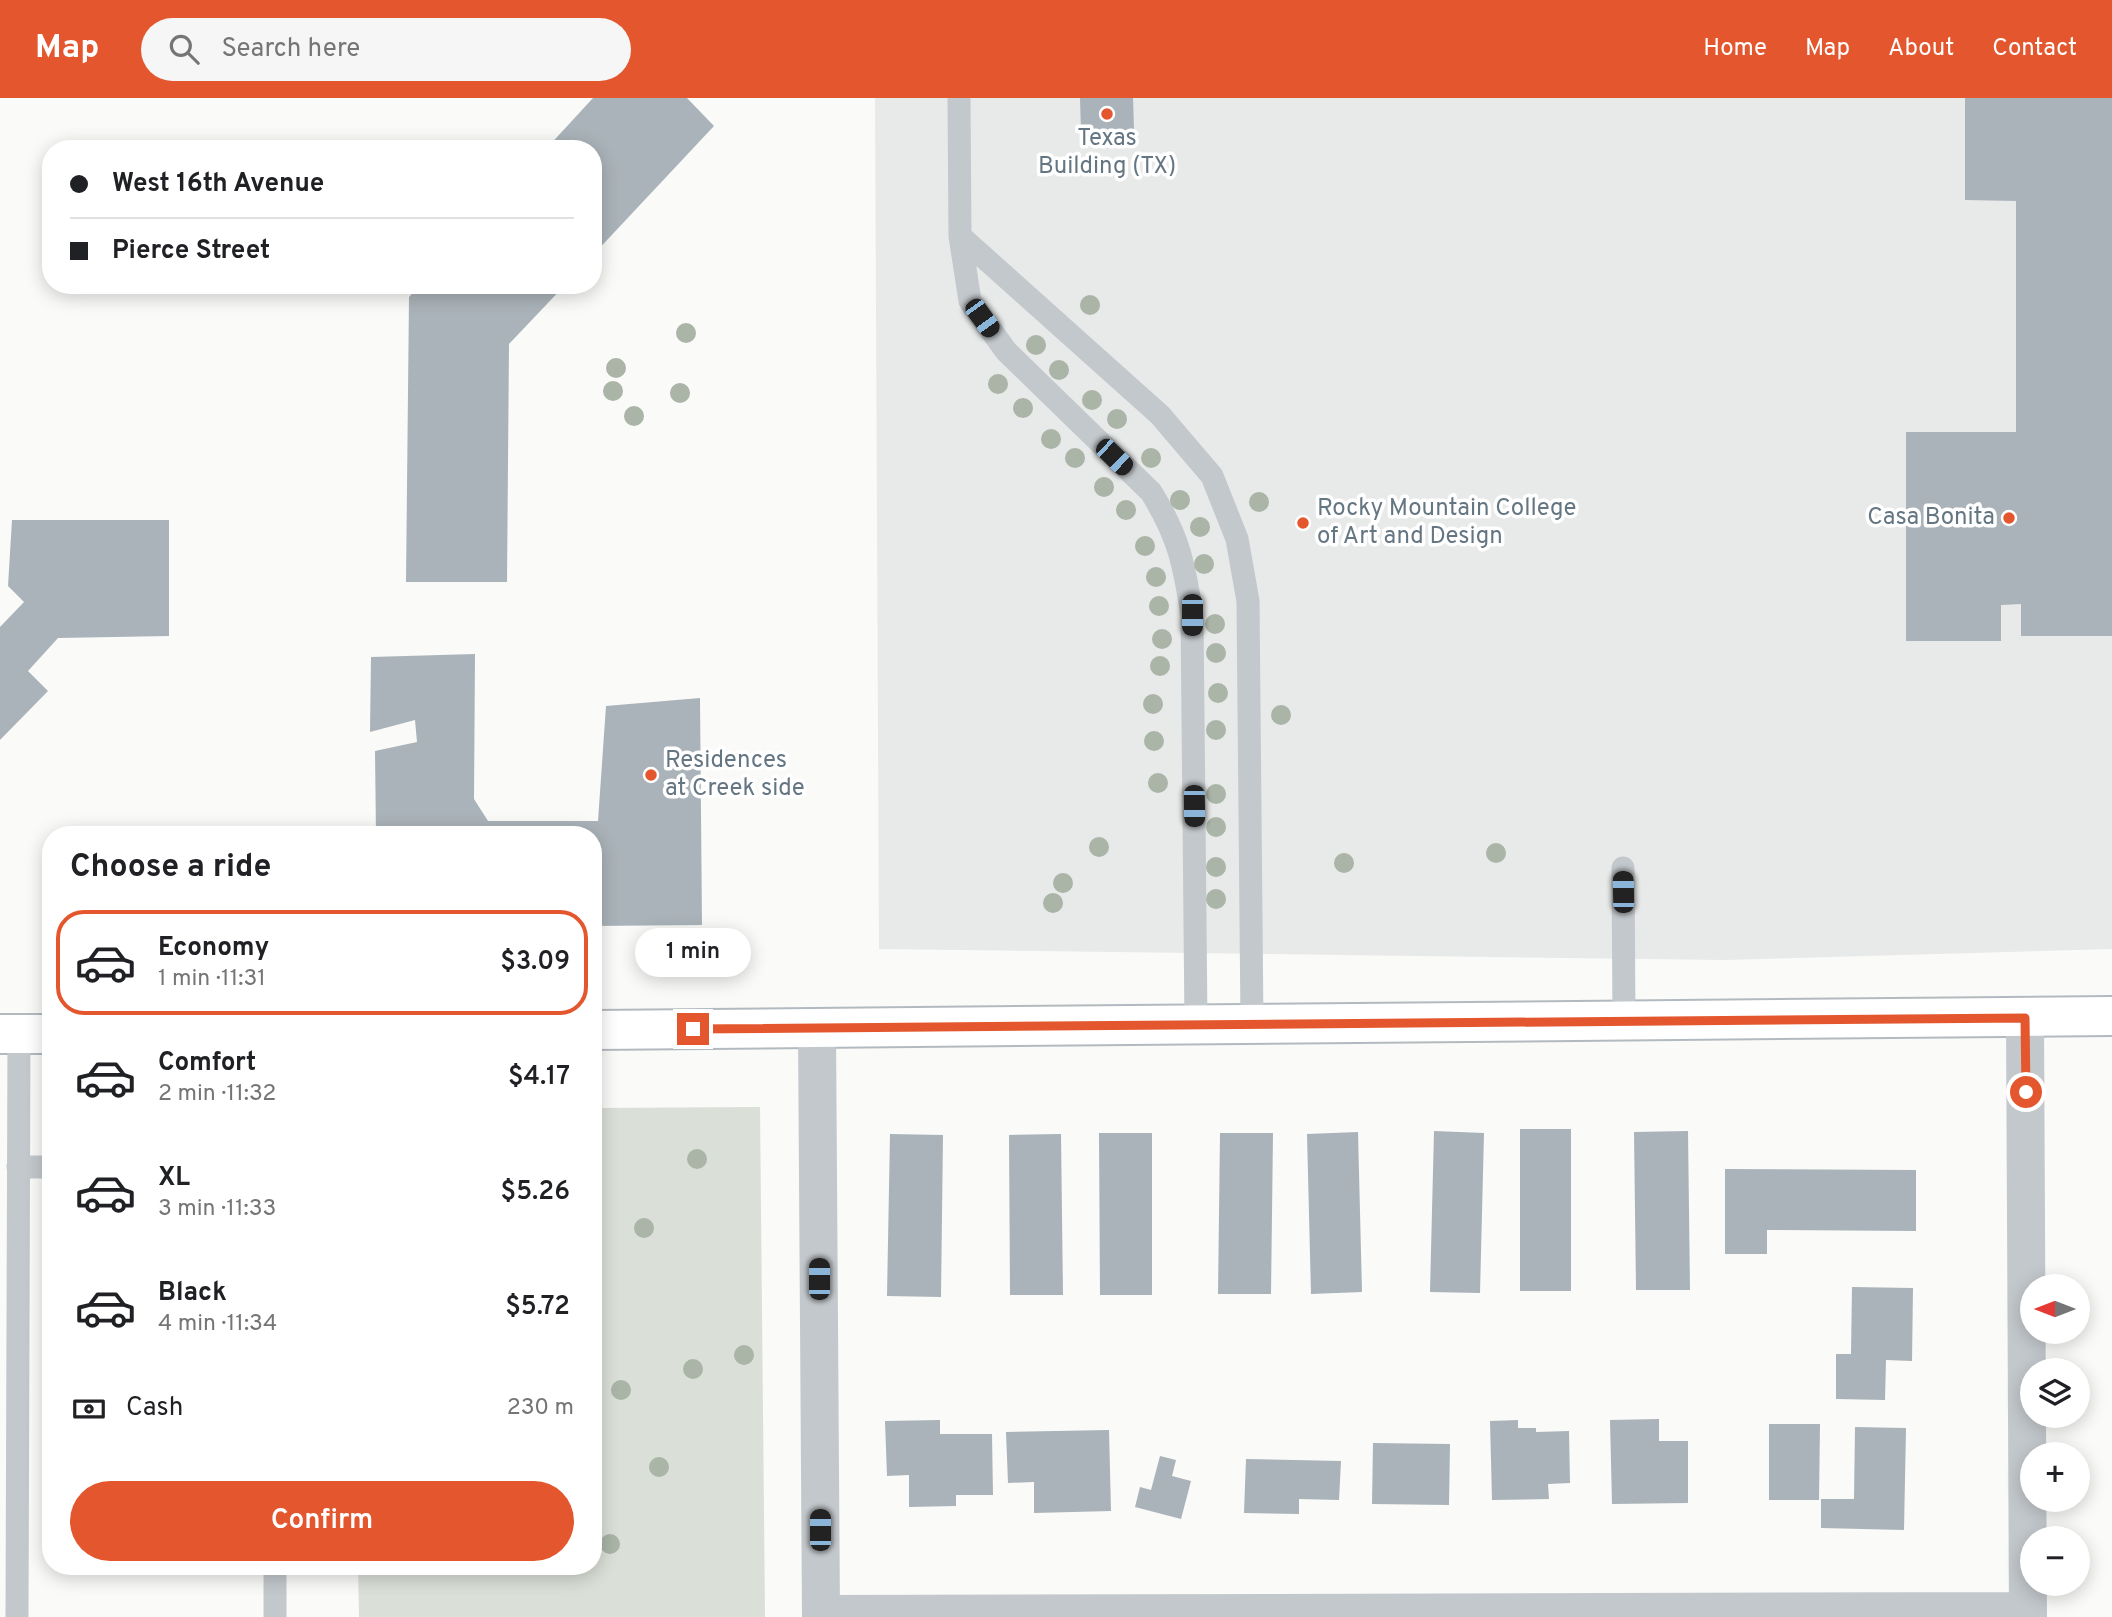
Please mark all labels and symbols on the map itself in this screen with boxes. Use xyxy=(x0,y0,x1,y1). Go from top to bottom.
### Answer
marker: Texas Building (TX) xyxy=(1099,106,1115,122)
place label: Texas Building (TX) xyxy=(1038,124,1176,182)
car xyxy=(962,295,1003,341)
car xyxy=(1092,435,1137,479)
place label: Rocky Mountain College of Art and Design xyxy=(1317,494,1576,552)
place label: Casa Bonita xyxy=(1867,503,1995,533)
marker: Casa Bonita xyxy=(2001,510,2017,526)
marker: Rocky Mountain College of Art and Design xyxy=(1295,515,1311,531)
car xyxy=(1182,594,1203,636)
place label: Residences at Creek side xyxy=(665,746,805,804)
marker: Residences at Creek side xyxy=(643,767,659,783)
car xyxy=(1184,785,1205,827)
car xyxy=(1613,871,1634,913)
callout: 1 min xyxy=(635,928,751,976)
route end xyxy=(677,1013,709,1045)
route start xyxy=(2010,1076,2042,1108)
car xyxy=(809,1258,830,1300)
north arrow xyxy=(2020,1274,2090,1344)
car xyxy=(810,1509,831,1551)

